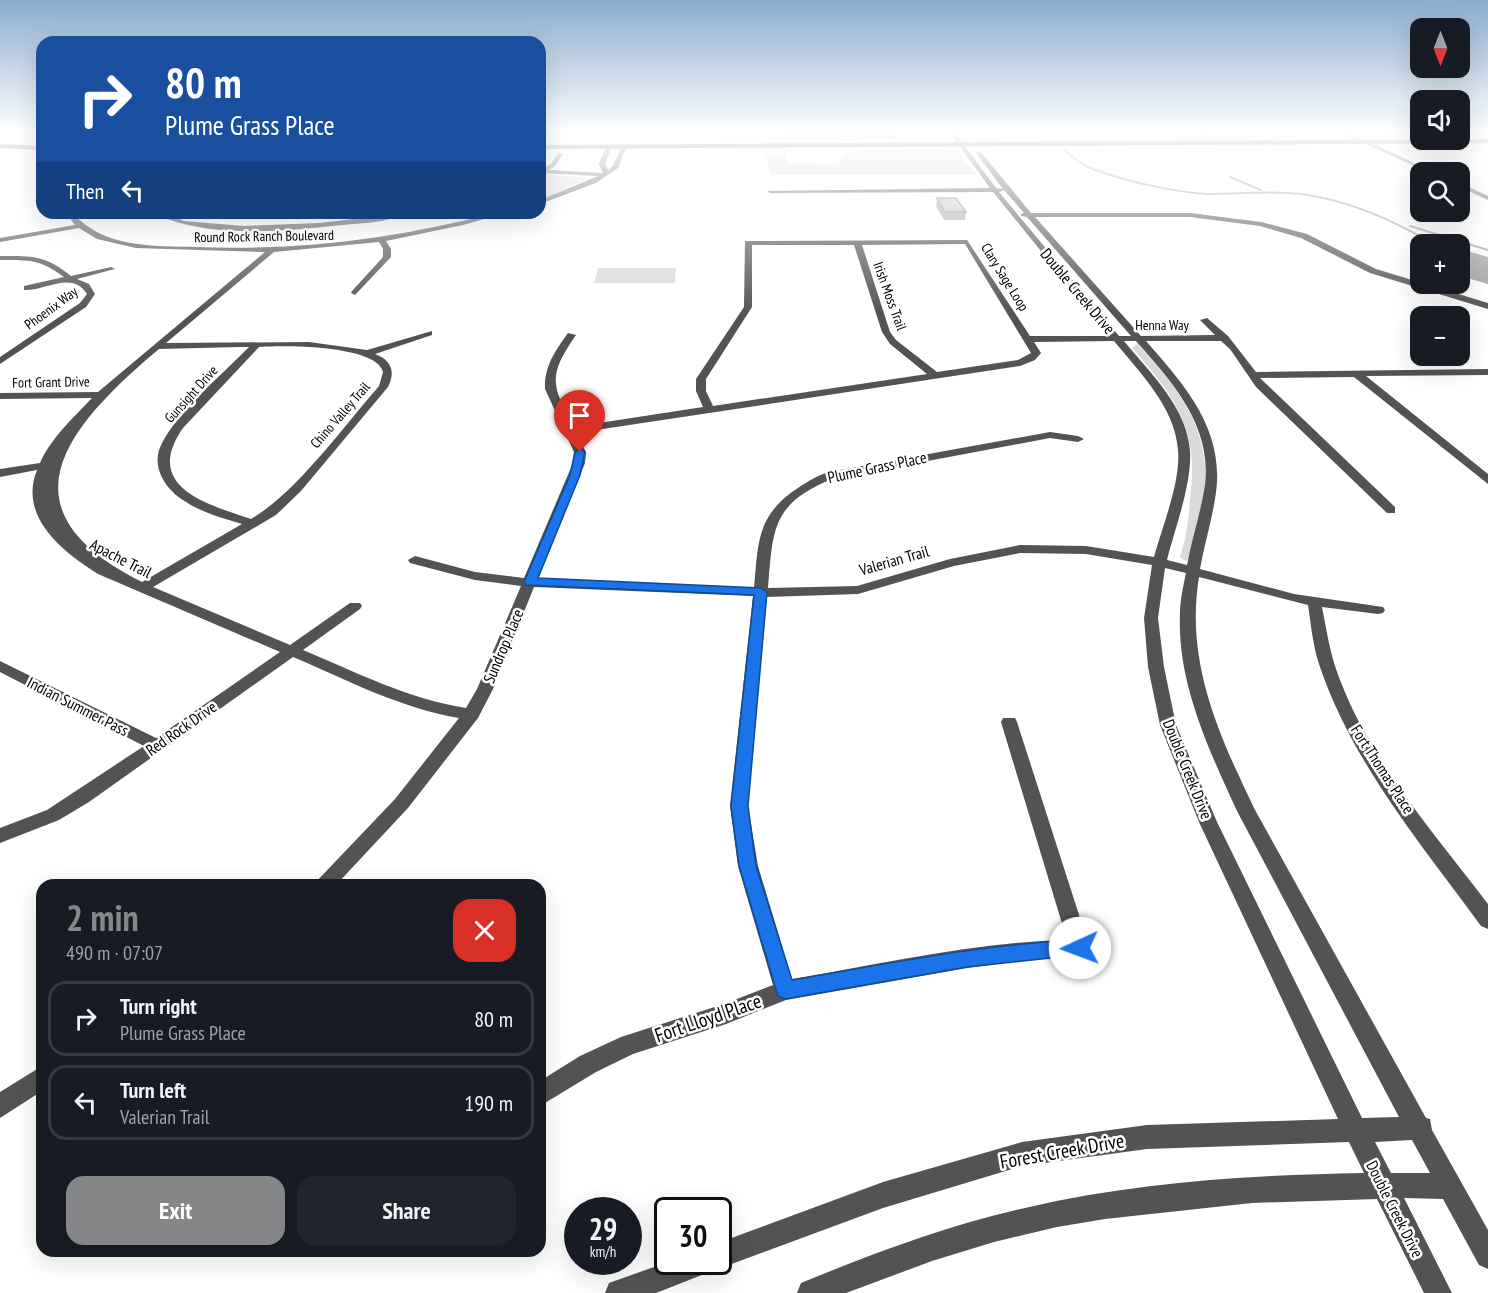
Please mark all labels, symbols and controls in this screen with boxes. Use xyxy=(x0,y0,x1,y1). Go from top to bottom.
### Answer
north arrow xyxy=(1410,18,1470,78)
map controls xyxy=(1410,18,1470,366)
text: 80 m xyxy=(165,55,242,110)
icon: right xyxy=(66,60,144,138)
button: sound xyxy=(1410,90,1470,150)
text: Plume Grass Place xyxy=(165,108,335,142)
button: search xyxy=(1410,162,1470,222)
icon: left xyxy=(116,174,149,207)
text: Then xyxy=(66,177,104,205)
street label: Round Rock Ranch Boulevard xyxy=(194,226,334,246)
button: + xyxy=(1410,234,1470,294)
street label: Clary Sage Loop xyxy=(977,240,1033,314)
street label: Double Creek Drive xyxy=(1036,244,1120,338)
street label: Irish Moss Trail xyxy=(869,259,911,334)
street label: Phoenix Way xyxy=(21,282,82,333)
button: − xyxy=(1410,306,1470,366)
street label: Henna Way xyxy=(1135,316,1190,334)
street label: Gunsight Drive xyxy=(160,361,222,427)
street label: Fort Grant Drive xyxy=(12,372,90,392)
street label: Chino Valley Trail xyxy=(306,377,374,452)
pin xyxy=(554,390,605,452)
icon: arrive xyxy=(563,399,596,432)
street label: Plume Grass Place xyxy=(826,447,928,487)
street label: Apache Trail xyxy=(87,534,156,582)
street label: Valerian Trail xyxy=(856,540,931,580)
street label: Sundrop Place xyxy=(478,606,528,686)
street label: Indian Summer Pass xyxy=(24,672,132,740)
street label: Red Rock Drive xyxy=(142,696,220,760)
street label: Double Creek Drive xyxy=(1159,716,1217,822)
street label: Fort Thomas Place xyxy=(1347,721,1419,817)
text: 2 min xyxy=(66,894,139,941)
button: close xyxy=(453,899,516,962)
position arrow xyxy=(1048,916,1112,980)
text: 490 m · 07:07 xyxy=(66,940,163,966)
street label: Fort Lloyd Place xyxy=(651,988,765,1048)
text: Turn right xyxy=(120,992,197,1020)
icon: right xyxy=(69,1002,102,1035)
text: 80 m xyxy=(474,1005,513,1033)
text: Plume Grass Place xyxy=(120,1020,246,1046)
text: Turn left xyxy=(120,1076,186,1104)
icon: left xyxy=(69,1086,102,1119)
text: 190 m xyxy=(464,1089,513,1117)
text: Valerian Trail xyxy=(120,1104,209,1130)
street label: Forest Creek Drive xyxy=(998,1127,1126,1175)
street label: Double Creek Drive xyxy=(1362,1157,1428,1261)
button: Exit xyxy=(66,1176,285,1245)
button: Share xyxy=(297,1176,516,1245)
speed limit sign: 30 xyxy=(654,1197,732,1275)
text: 29 xyxy=(589,1209,617,1248)
text: km/h xyxy=(590,1242,616,1261)

